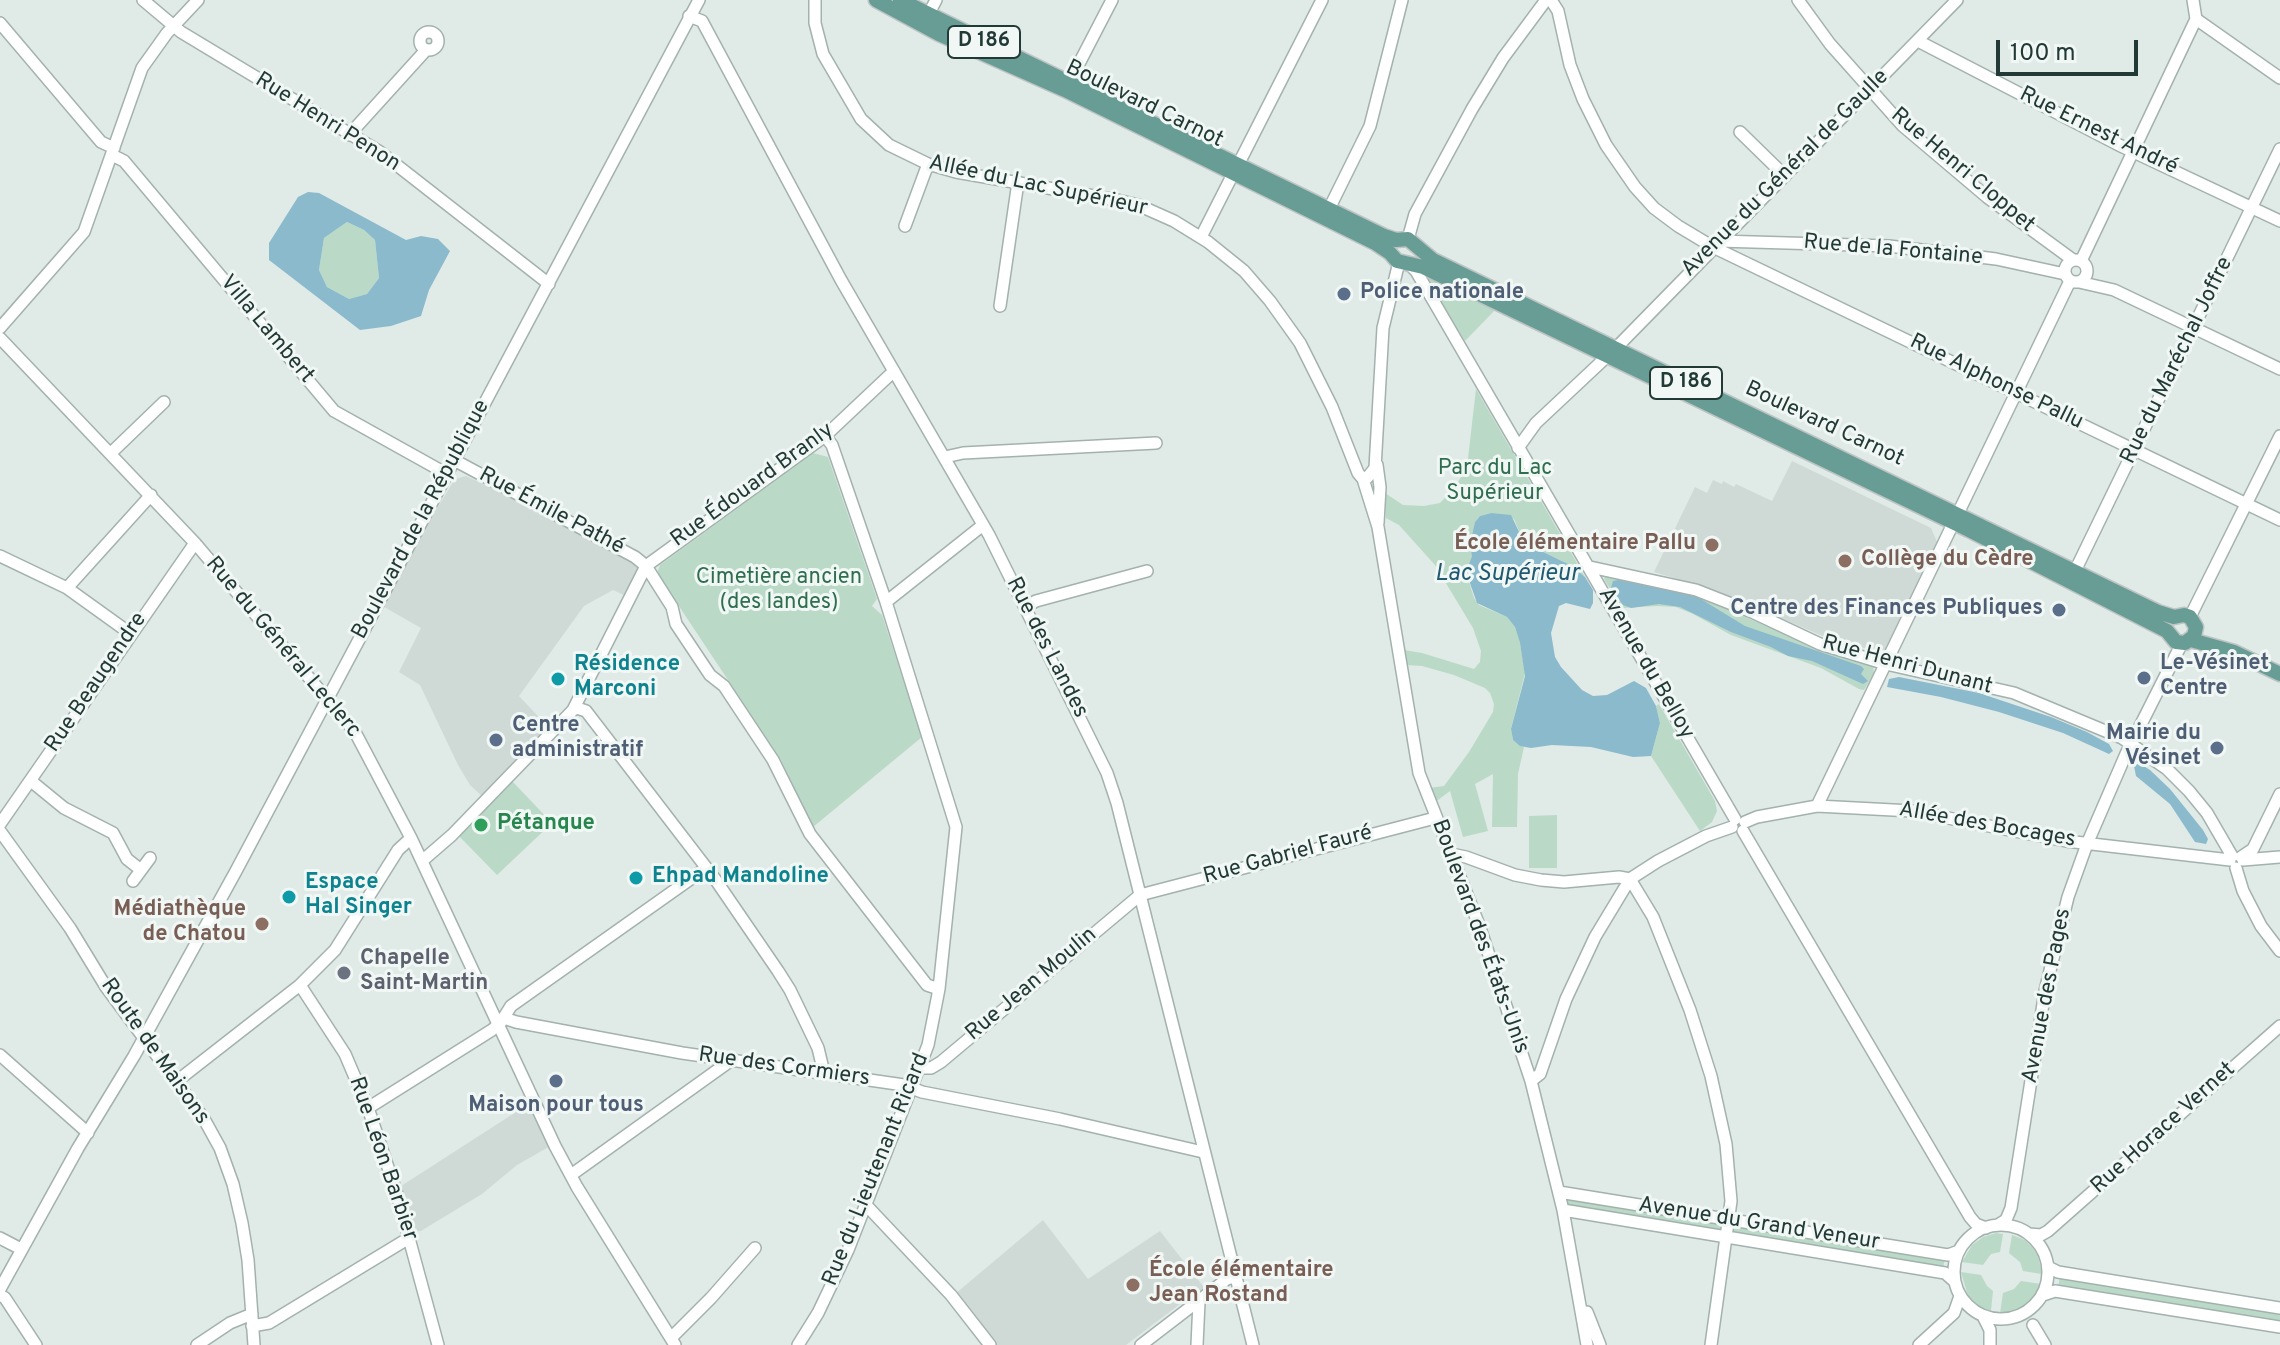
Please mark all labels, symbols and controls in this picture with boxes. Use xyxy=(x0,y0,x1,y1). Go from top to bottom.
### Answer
scale bar xyxy=(2000,24,2142,74)
road number: D 186 xyxy=(948,26,1020,58)
text: 100 m xyxy=(2010,39,2076,69)
street label: Boulevard Carnot xyxy=(1061,55,1227,155)
street label: Avenue du Général de Gaulle xyxy=(1677,65,1895,283)
street label: Rue Henri Penon xyxy=(250,68,404,178)
street label: Rue Ernest André xyxy=(2015,82,2181,182)
street label: Rue Henri Cloppet xyxy=(1885,103,2039,239)
street label: Allée du Lac Supérieur xyxy=(926,151,1150,223)
street label: Rue de la Fontaine xyxy=(1802,230,1984,272)
street label: Rue du Maréchal Joffre xyxy=(2116,253,2240,469)
street label: Villa Lambert xyxy=(213,271,319,389)
place label: Police nationale xyxy=(1360,281,1524,307)
marker: Police nationale xyxy=(1335,285,1353,303)
street label: Rue Alphonse Pallu xyxy=(1905,329,2087,437)
road number: D 186 xyxy=(1650,367,1722,399)
street label: Boulevard Carnot xyxy=(1740,377,1908,473)
street label: Boulevard de la République xyxy=(348,396,496,644)
street label: Rue Édouard Branly xyxy=(666,418,840,554)
park label: Parc du Lac Supérieur xyxy=(1438,457,1552,508)
street label: Rue Émile Pathé xyxy=(474,463,628,561)
place label: École élémentaire Pallu xyxy=(1454,532,1696,558)
marker: École élémentaire Pallu xyxy=(1703,536,1721,554)
place label: Collège du Cèdre xyxy=(1861,548,2034,574)
street label: Rue du Général Leclerc xyxy=(199,552,365,744)
marker: Collège du Cèdre xyxy=(1836,552,1854,570)
water label: Lac Supérieur xyxy=(1435,561,1579,589)
park label: Cimetière ancien (des landes) xyxy=(696,566,862,618)
street label: Rue des Landes xyxy=(999,573,1093,723)
street label: Avenue du Belloy xyxy=(1591,584,1699,744)
place label: Centre des Finances Publiques xyxy=(1730,597,2043,623)
marker: Centre des Finances Publiques xyxy=(2050,601,2068,619)
street label: Rue Beaugendre xyxy=(40,608,154,758)
street label: Rue Henri Dunant xyxy=(1819,631,1995,701)
place label: Le-Vésinet Centre xyxy=(2160,652,2269,704)
place label: Résidence Marconi xyxy=(574,653,680,704)
marker: Le-Vésinet Centre xyxy=(2135,669,2153,687)
marker: Résidence Marconi xyxy=(549,670,567,688)
place label: Centre administratif xyxy=(512,714,643,766)
place label: Mairie du Vésinet xyxy=(2106,722,2201,774)
marker: Centre administratif xyxy=(487,731,505,749)
marker: Mairie du Vésinet xyxy=(2208,739,2226,757)
street label: Allée des Bocages xyxy=(1897,797,2077,855)
place label: Pétanque xyxy=(497,812,595,838)
marker: Pétanque xyxy=(472,816,490,834)
street label: Boulevard des États-Unis xyxy=(1424,816,1534,1058)
street label: Rue Gabriel Fauré xyxy=(1201,821,1375,891)
place label: Ehpad Mandoline xyxy=(652,865,829,891)
marker: Ehpad Mandoline xyxy=(627,869,645,887)
place label: Espace Hal Singer xyxy=(305,871,412,922)
marker: Espace Hal Singer xyxy=(280,888,298,906)
place label: Médiathèque de Chatou xyxy=(114,898,246,950)
street label: Avenue des Pages xyxy=(2018,906,2078,1086)
marker: Médiathèque de Chatou xyxy=(253,915,271,933)
street label: Rue Jean Moulin xyxy=(961,923,1103,1047)
place label: Chapelle Saint-Martin xyxy=(360,947,488,998)
marker: Chapelle Saint-Martin xyxy=(335,964,353,982)
street label: Route de Maisons xyxy=(94,974,214,1130)
street label: Rue des Cormiers xyxy=(697,1043,871,1093)
street label: Rue du Lieutenant Ricard xyxy=(818,1050,936,1290)
street label: Rue Horace Vernet xyxy=(2087,1057,2241,1201)
marker: Maison pour tous xyxy=(547,1072,565,1090)
street label: Rue Léon Barbier xyxy=(342,1074,422,1244)
place label: Maison pour tous xyxy=(468,1094,644,1120)
street label: Avenue du Grand Veneur xyxy=(1636,1193,1882,1257)
place label: École élémentaire Jean Rostand xyxy=(1149,1259,1334,1310)
marker: École élémentaire Jean Rostand xyxy=(1124,1276,1142,1294)

